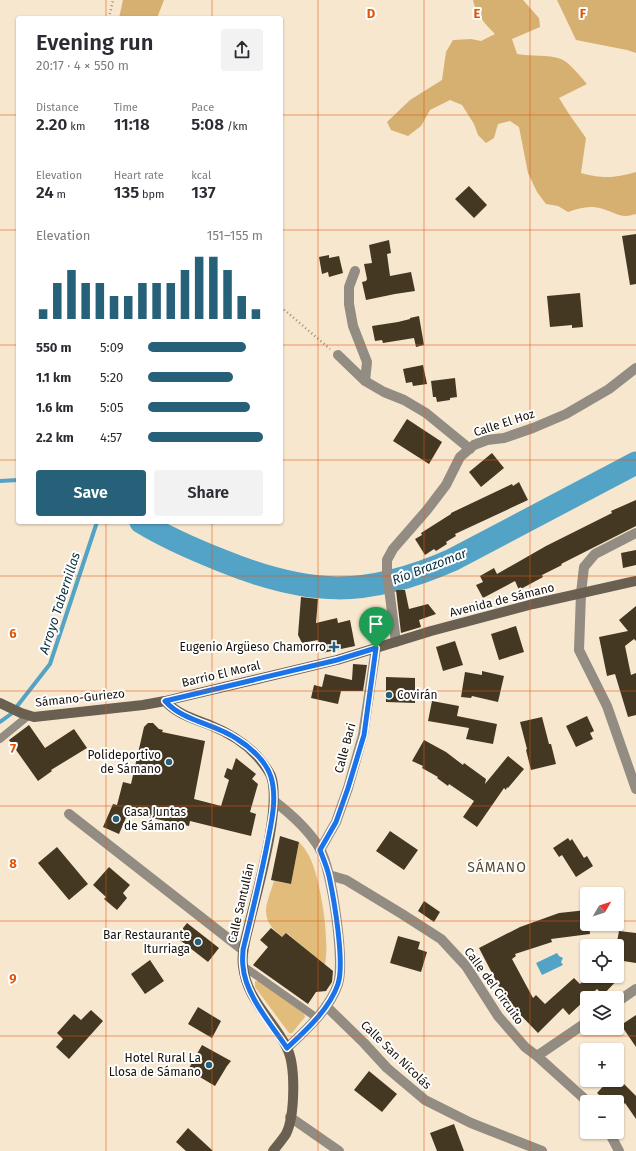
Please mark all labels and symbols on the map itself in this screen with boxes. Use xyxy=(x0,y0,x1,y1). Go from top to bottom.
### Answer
text: D xyxy=(367,6,376,21)
text: E xyxy=(474,6,481,21)
text: F xyxy=(580,6,587,21)
street label: Calle El Hoz xyxy=(472,407,536,439)
water label: Río Brazomar xyxy=(390,545,469,588)
water label: Arroyo Tabernillas xyxy=(36,550,83,657)
street label: Avenida de Sámano xyxy=(448,580,556,620)
pin xyxy=(359,607,393,648)
text: 6 xyxy=(9,626,17,641)
place label: Eugenio Argüeso Chamorro xyxy=(179,640,326,654)
marker: Eugenio Argüeso Chamorro xyxy=(329,642,339,652)
street label: Barrio El Moral xyxy=(180,658,262,690)
street label: Sámano-Guriezo xyxy=(35,686,125,710)
place label: Covirán xyxy=(397,688,438,702)
marker: Covirán xyxy=(384,690,394,700)
street label: Calle Bari xyxy=(332,721,358,775)
text: 7 xyxy=(10,741,16,756)
place label: Polideportivo de Sámano xyxy=(87,748,161,776)
marker: Polideportivo de Sámano xyxy=(164,757,174,767)
place label: Casa Juntas de Sámano xyxy=(124,805,187,833)
marker: Casa Juntas de Sámano xyxy=(111,814,121,824)
text: 8 xyxy=(9,856,17,871)
district label: SÁMANO xyxy=(467,858,527,876)
street label: Calle Santullán xyxy=(225,862,257,944)
north arrow xyxy=(580,887,624,931)
place label: Bar Restaurante Iturriaga xyxy=(103,928,190,956)
marker: Bar Restaurante Iturriaga xyxy=(193,937,203,947)
street label: Calle del Circuito xyxy=(461,945,527,1027)
text: 9 xyxy=(9,971,17,986)
street label: Calle San Nicolás xyxy=(358,1018,434,1092)
place label: Hotel Rural La Llosa de Sámano xyxy=(109,1051,201,1079)
marker: Hotel Rural La Llosa de Sámano xyxy=(204,1060,214,1070)

